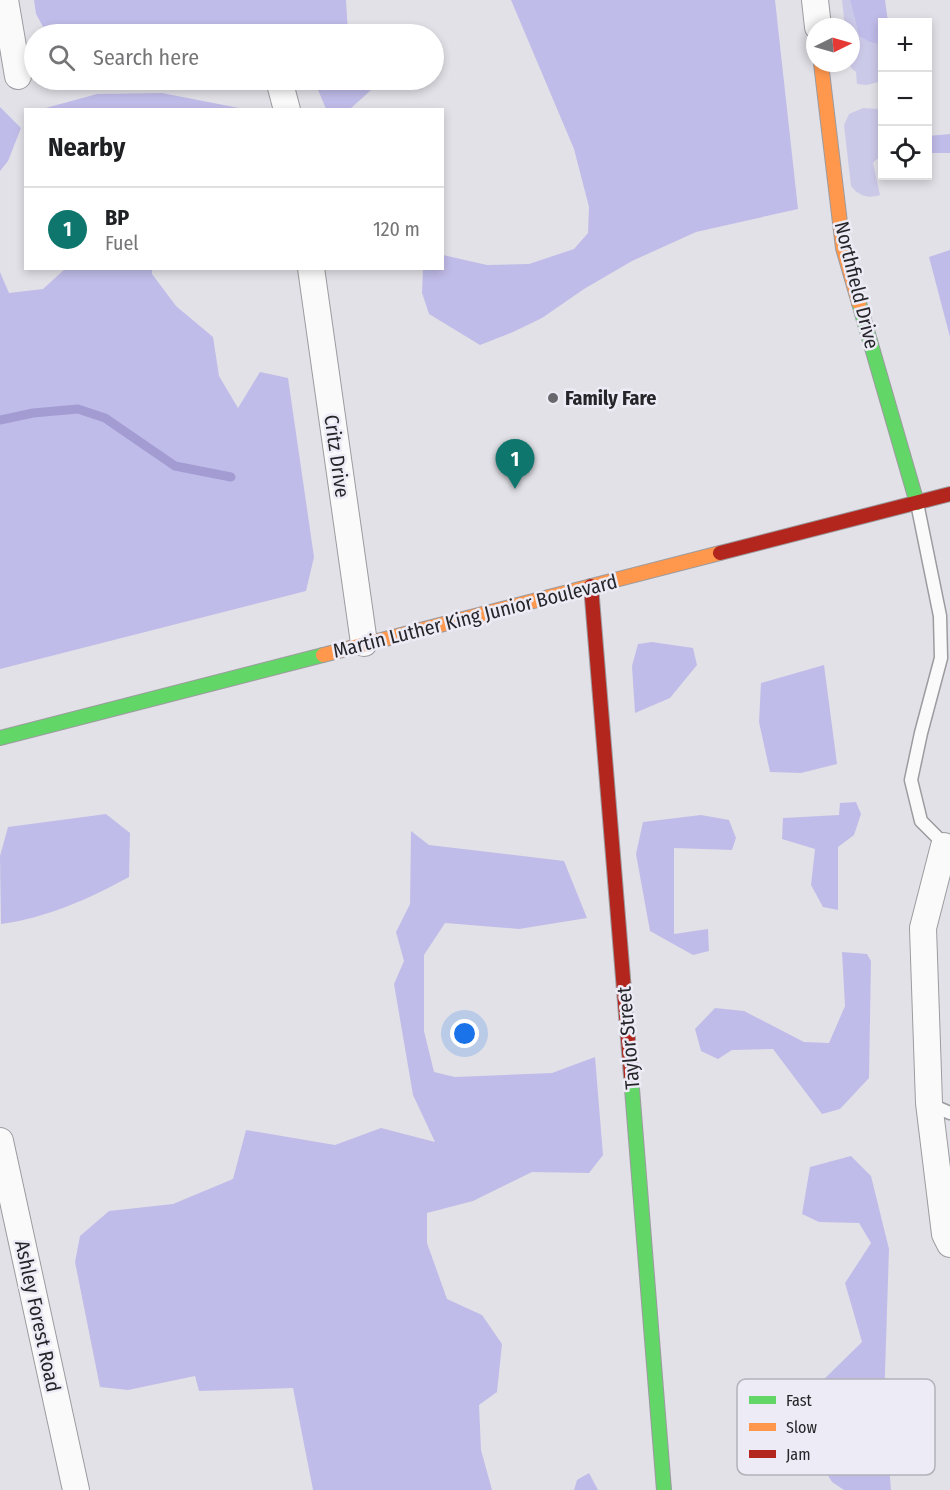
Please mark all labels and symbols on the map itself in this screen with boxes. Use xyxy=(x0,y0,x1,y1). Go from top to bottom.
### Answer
north arrow xyxy=(806,18,860,72)
street label: Northfield Drive xyxy=(830,219,884,351)
place label: Family Fare xyxy=(565,386,656,410)
marker: Family Fare xyxy=(546,391,560,405)
street label: Critz Drive xyxy=(319,413,355,499)
pin: 1 xyxy=(496,440,534,489)
street label: Martin Luther King Junior Boulevard xyxy=(330,569,620,663)
street label: Taylor Street xyxy=(612,985,644,1090)
your location xyxy=(450,1019,479,1048)
street label: Ashley Forest Road xyxy=(10,1238,66,1394)
legend xyxy=(737,1379,935,1475)
text: Fast xyxy=(786,1391,813,1410)
text: Slow xyxy=(786,1418,817,1437)
text: Jam xyxy=(786,1445,811,1464)

